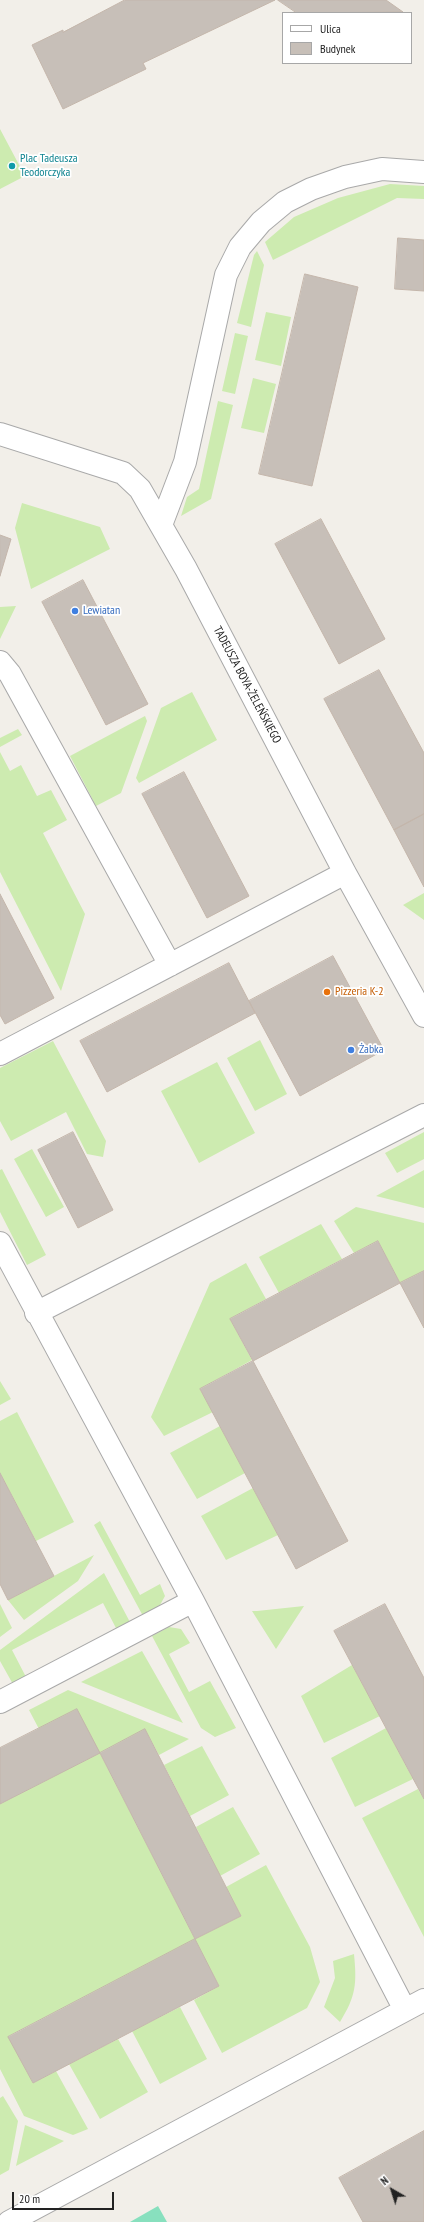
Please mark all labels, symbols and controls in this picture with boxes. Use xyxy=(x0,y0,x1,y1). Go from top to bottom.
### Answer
legend xyxy=(282,12,412,64)
text: Ulica xyxy=(320,21,341,36)
text: Budynek xyxy=(320,41,355,56)
place label: Plac Tadeusza Teodorczyka xyxy=(20,152,78,180)
marker: Plac Tadeusza Teodorczyka xyxy=(7,161,17,171)
place label: Lewiatan xyxy=(83,604,120,618)
marker: Lewiatan xyxy=(70,606,80,616)
street label: TADEUSZA BOYA-ŻELEŃSKIEGO xyxy=(210,624,284,746)
place label: Pizzeria K-2 xyxy=(335,985,384,999)
marker: Pizzeria K-2 xyxy=(322,987,332,997)
place label: Żabka xyxy=(359,1043,384,1057)
marker: Żabka xyxy=(346,1045,356,1055)
north arrow xyxy=(372,2170,412,2210)
text: N xyxy=(378,2173,391,2188)
scale bar xyxy=(14,2184,116,2210)
text: 20 m xyxy=(19,2191,40,2206)

